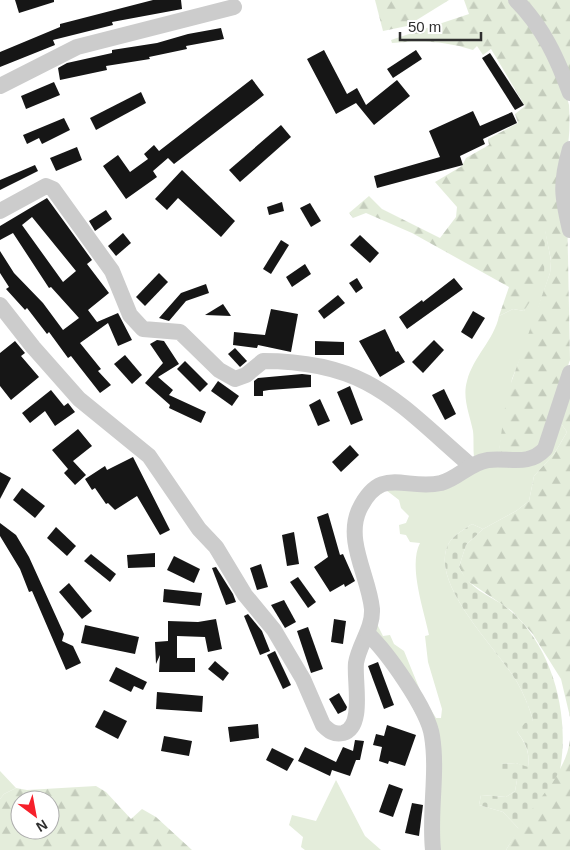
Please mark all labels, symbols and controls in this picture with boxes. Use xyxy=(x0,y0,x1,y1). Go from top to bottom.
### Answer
scale bar xyxy=(400,10,481,42)
text: 50 m xyxy=(408,18,441,35)
north arrow xyxy=(10,790,60,840)
text: N xyxy=(33,817,50,835)

